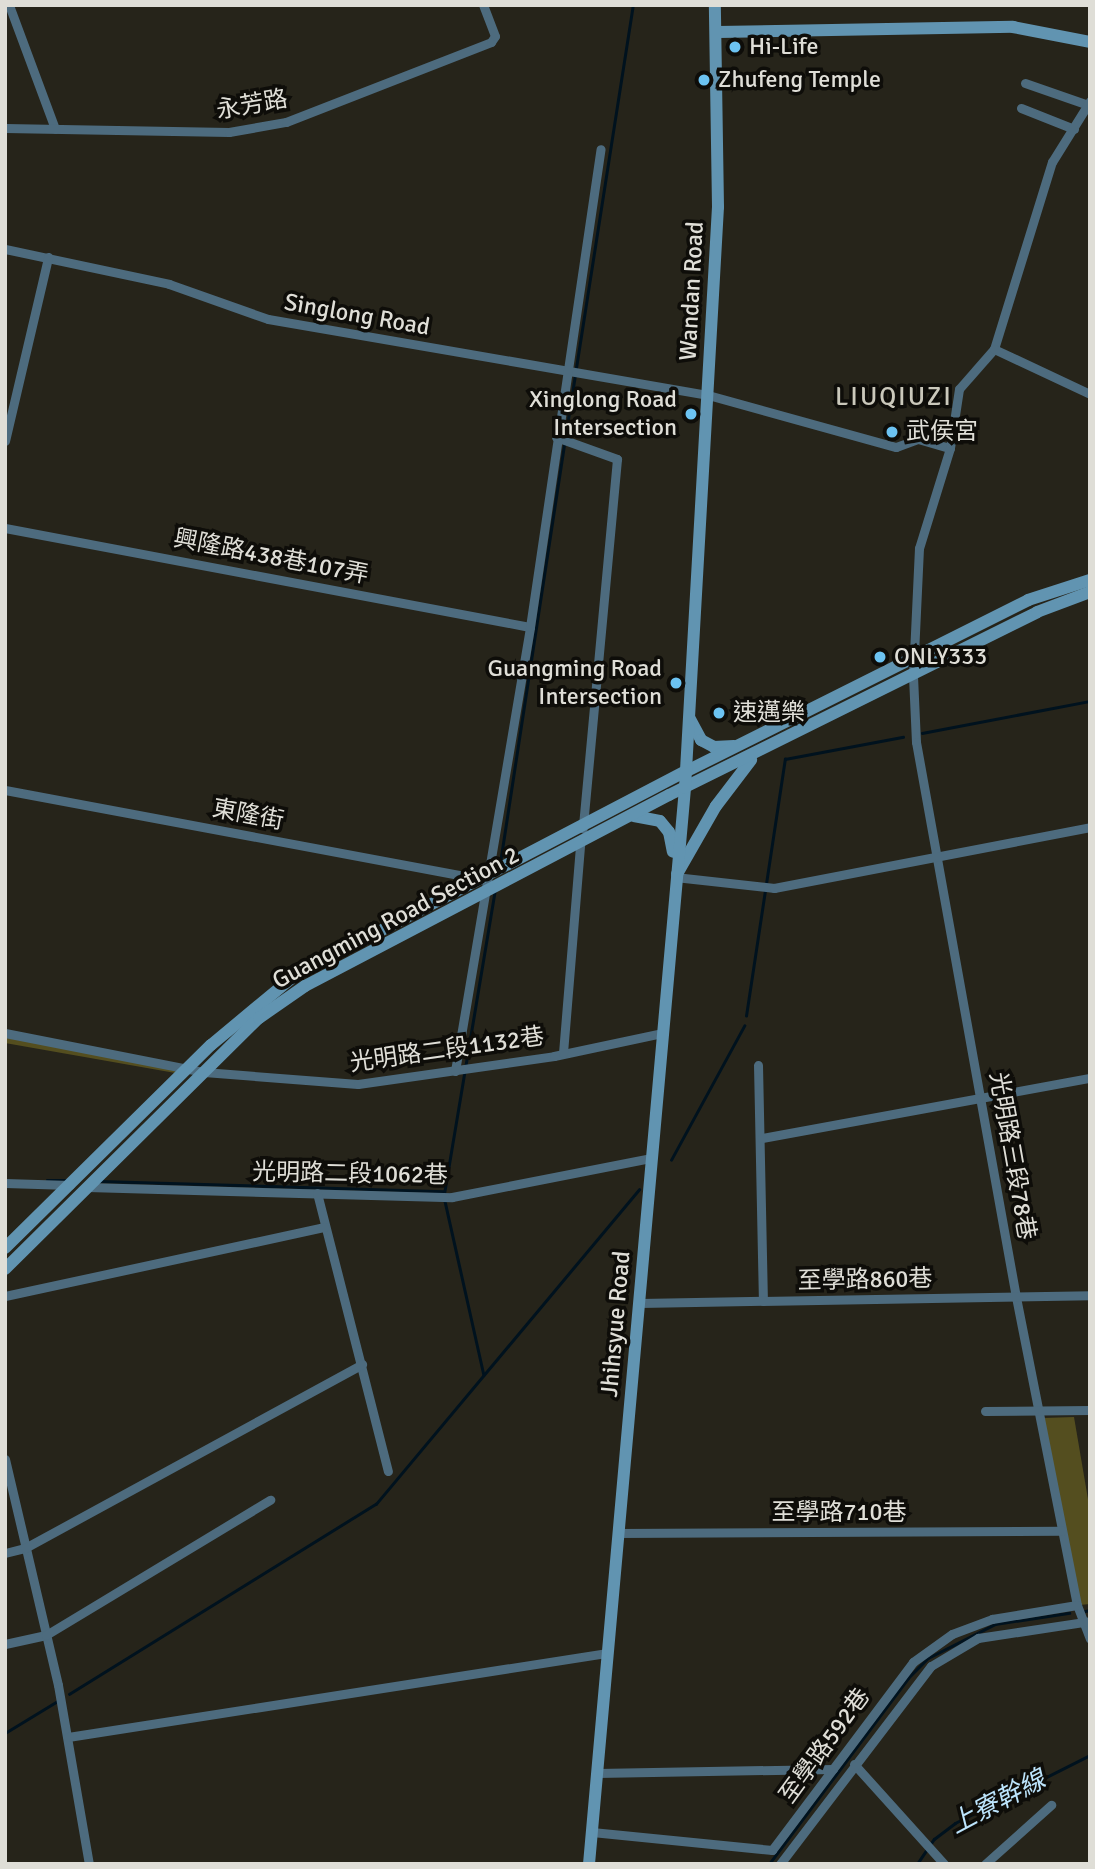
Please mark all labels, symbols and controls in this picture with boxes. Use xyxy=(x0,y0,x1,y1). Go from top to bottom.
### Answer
place label: Hi-Life xyxy=(749,33,818,61)
marker: Hi-Life xyxy=(727,39,743,55)
place label: Zhufeng Temple xyxy=(718,66,881,94)
marker: Zhufeng Temple xyxy=(696,72,712,88)
street label: 永芳路 xyxy=(214,85,290,125)
street label: Wandan Road xyxy=(674,221,710,361)
street label: Singlong Road xyxy=(282,288,432,342)
district label: LIUQIUZI xyxy=(836,382,952,414)
place label: Xinglong Road Intersection xyxy=(529,386,677,442)
marker: Xinglong Road Intersection xyxy=(683,406,699,422)
place label: 武侯宮 xyxy=(906,418,978,446)
marker: 武侯宮 xyxy=(884,424,900,440)
street label: 興隆路438巷107弄 xyxy=(171,524,371,590)
place label: ONLY333 xyxy=(894,643,987,671)
marker: ONLY333 xyxy=(872,649,888,665)
place label: Guangming Road Intersection xyxy=(487,655,662,711)
marker: Guangming Road Intersection xyxy=(668,675,684,691)
place label: 速邁樂 xyxy=(733,699,805,727)
marker: 速邁樂 xyxy=(711,705,727,721)
street label: 東隆街 xyxy=(210,794,286,836)
street label: Guangming Road Section 2 xyxy=(268,841,524,995)
street label: 光明路二段1132巷 xyxy=(348,1022,546,1078)
street label: 光明路三段78巷 xyxy=(983,1070,1041,1242)
street label: 光明路二段1062巷 xyxy=(252,1158,448,1190)
street label: Jhihsyue Road xyxy=(595,1250,637,1398)
street label: 至學路860巷 xyxy=(797,1264,933,1296)
street label: 至學路710巷 xyxy=(772,1499,906,1527)
street label: 至學路592巷 xyxy=(774,1683,876,1809)
water label: 上寮幹線 xyxy=(945,1765,1051,1841)

